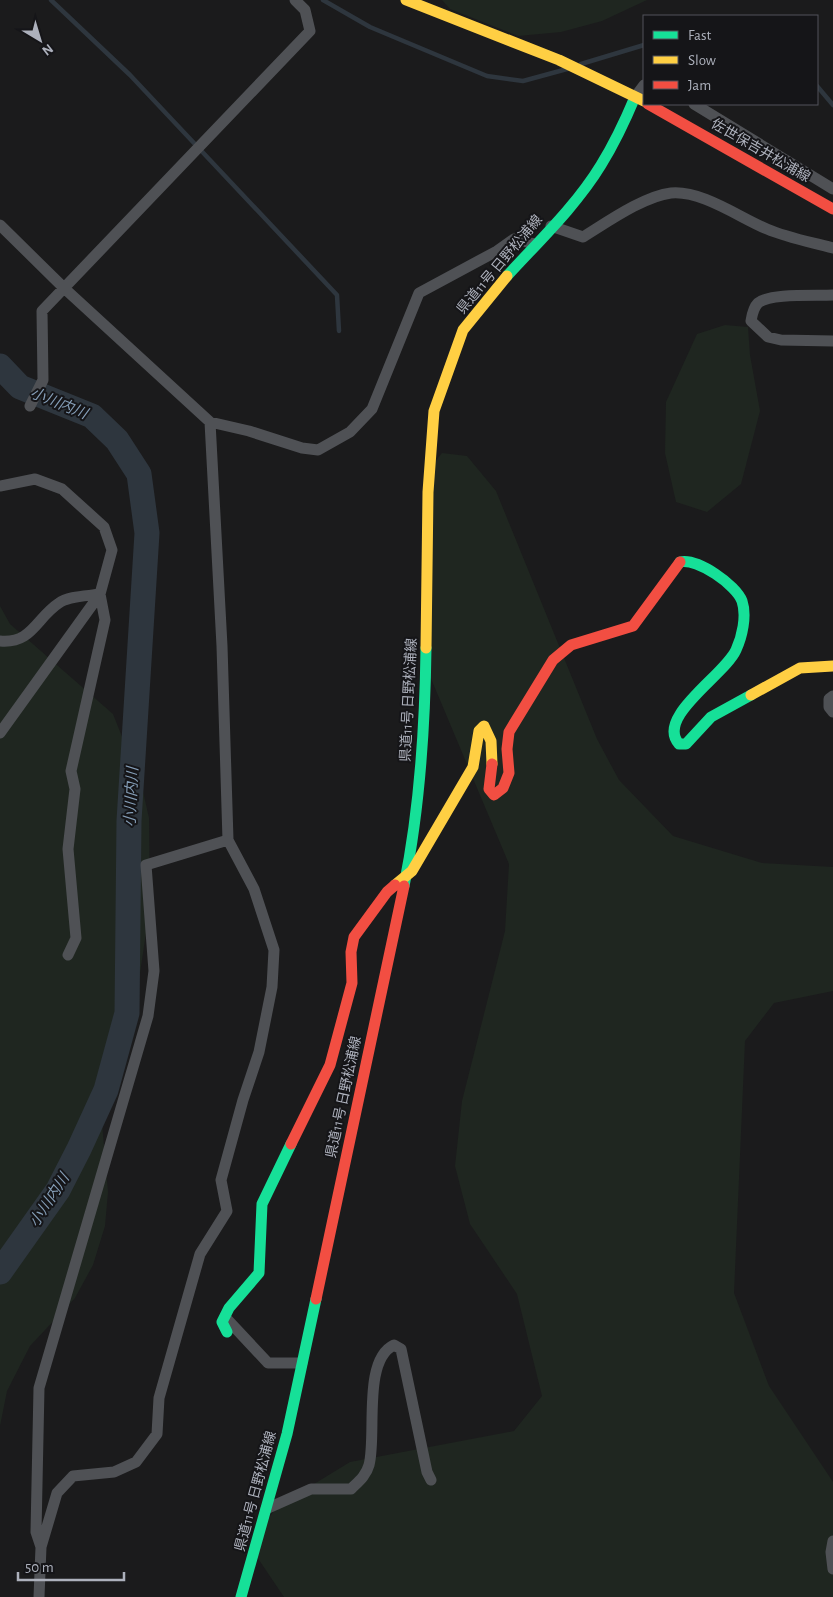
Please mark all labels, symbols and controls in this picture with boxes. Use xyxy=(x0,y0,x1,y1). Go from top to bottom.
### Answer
north arrow xyxy=(15,15,65,65)
legend xyxy=(643,15,818,105)
text: Fast xyxy=(688,28,712,43)
text: N xyxy=(39,41,56,58)
text: Slow xyxy=(688,53,716,68)
text: Jam xyxy=(688,78,711,93)
street label: 佐世保吉井松浦線 xyxy=(709,115,813,185)
street label: 県道11号 日野松浦線 xyxy=(454,212,545,317)
water label: 小川内川 xyxy=(28,384,92,422)
street label: 県道11号 日野松浦線 xyxy=(398,638,419,762)
water label: 小川内川 xyxy=(121,765,141,827)
street label: 県道11号 日野松浦線 xyxy=(323,1035,364,1159)
water label: 小川内川 xyxy=(26,1169,73,1230)
street label: 県道11号 日野松浦線 xyxy=(232,1429,279,1553)
scale bar xyxy=(18,1550,124,1582)
text: 50 m xyxy=(25,1560,54,1575)

